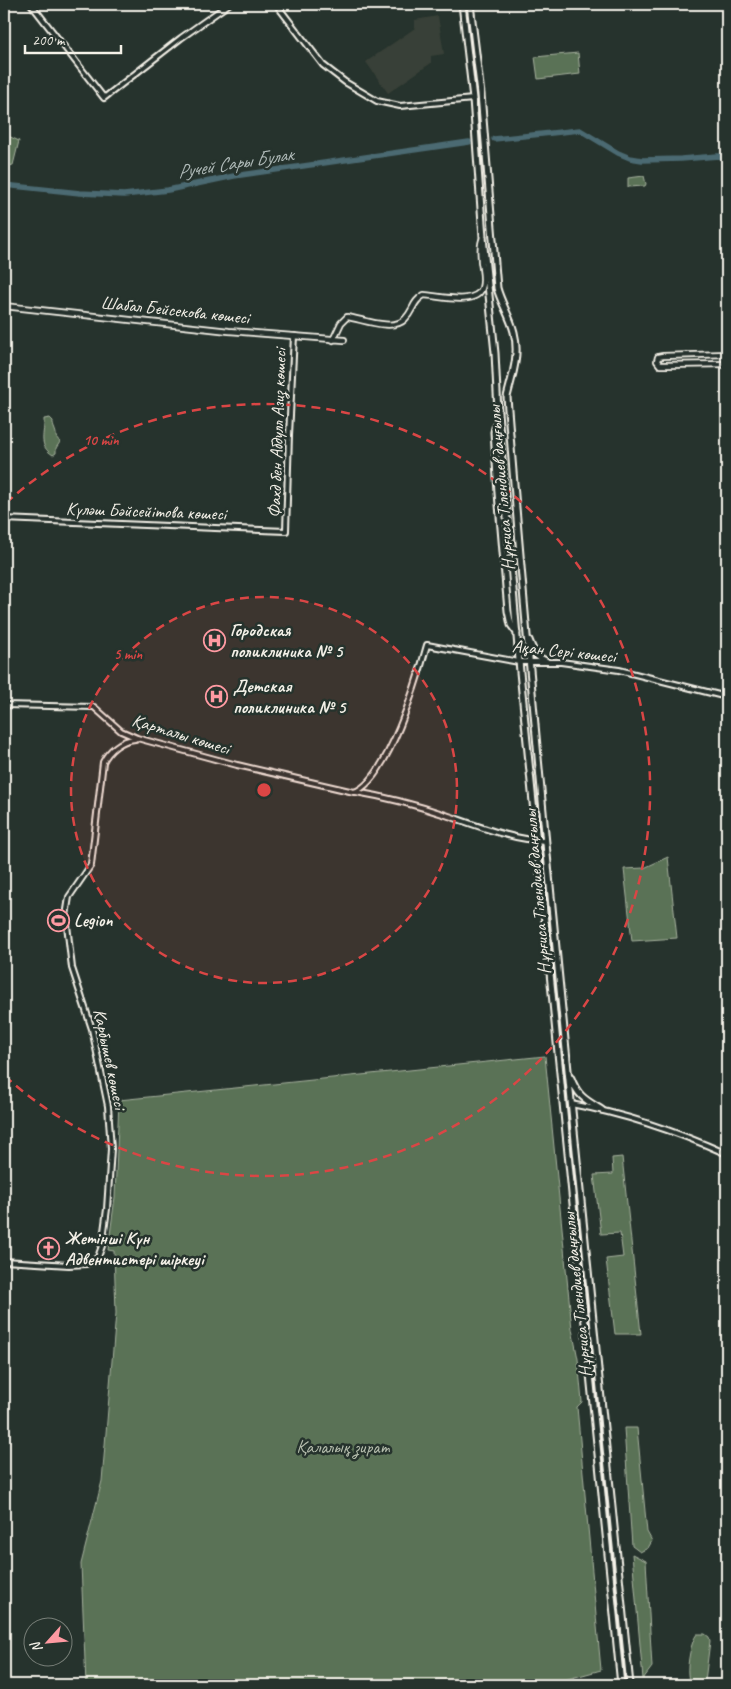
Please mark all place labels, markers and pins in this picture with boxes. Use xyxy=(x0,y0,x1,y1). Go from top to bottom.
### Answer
place label: Городская поликлиника № 5 xyxy=(230,619,345,662)
hospital icon: Городская поликлиника № 5 xyxy=(202,628,226,652)
place label: Детская поликлиника № 5 xyxy=(233,675,348,718)
hospital icon: Детская поликлиника № 5 xyxy=(205,684,229,708)
centre of rings xyxy=(255,781,273,799)
sports icon: Legion xyxy=(46,908,70,932)
place label: Legion xyxy=(74,909,113,931)
place label: Жетінші Күн Адвентистері шіркеуі xyxy=(65,1227,206,1270)
church icon: Жетінші Күн Адвентистері шіркеуі xyxy=(37,1236,61,1260)

